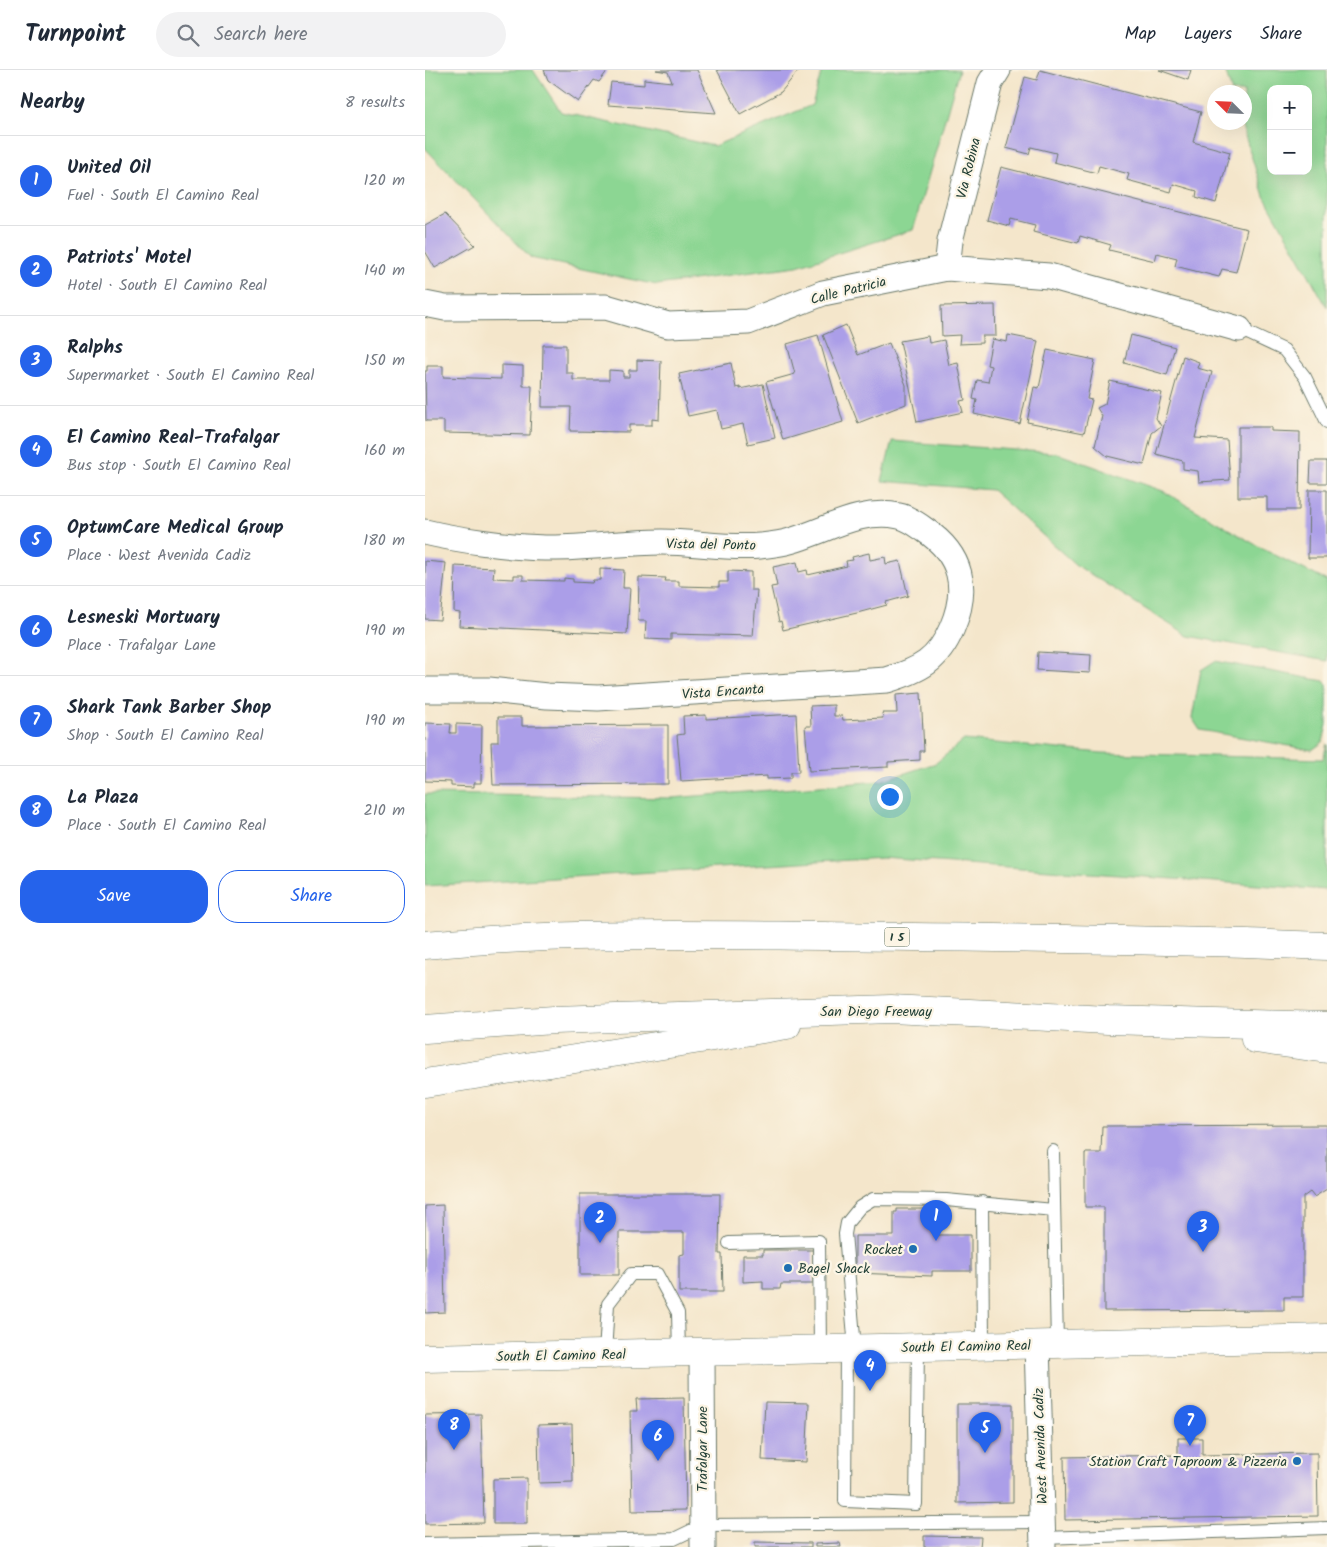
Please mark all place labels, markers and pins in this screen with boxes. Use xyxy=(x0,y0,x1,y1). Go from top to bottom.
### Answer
pin: 1 xyxy=(920,1200,952,1241)
pin: 2 xyxy=(584,1202,616,1243)
pin: 3 xyxy=(1187,1211,1219,1252)
place label: Rocket xyxy=(864,1239,904,1261)
marker: Rocket xyxy=(907,1243,919,1255)
place label: Bagel Shack xyxy=(798,1258,870,1280)
marker: Bagel Shack xyxy=(782,1262,794,1274)
pin: 4 xyxy=(854,1350,886,1391)
pin: 7 xyxy=(1174,1405,1206,1446)
pin: 8 xyxy=(438,1409,470,1450)
pin: 5 xyxy=(969,1412,1001,1453)
pin: 6 xyxy=(642,1420,674,1461)
place label: Station Craft Taproom & Pizzeria xyxy=(1089,1451,1287,1473)
marker: Station Craft Taproom & Pizzeria xyxy=(1291,1455,1303,1467)

